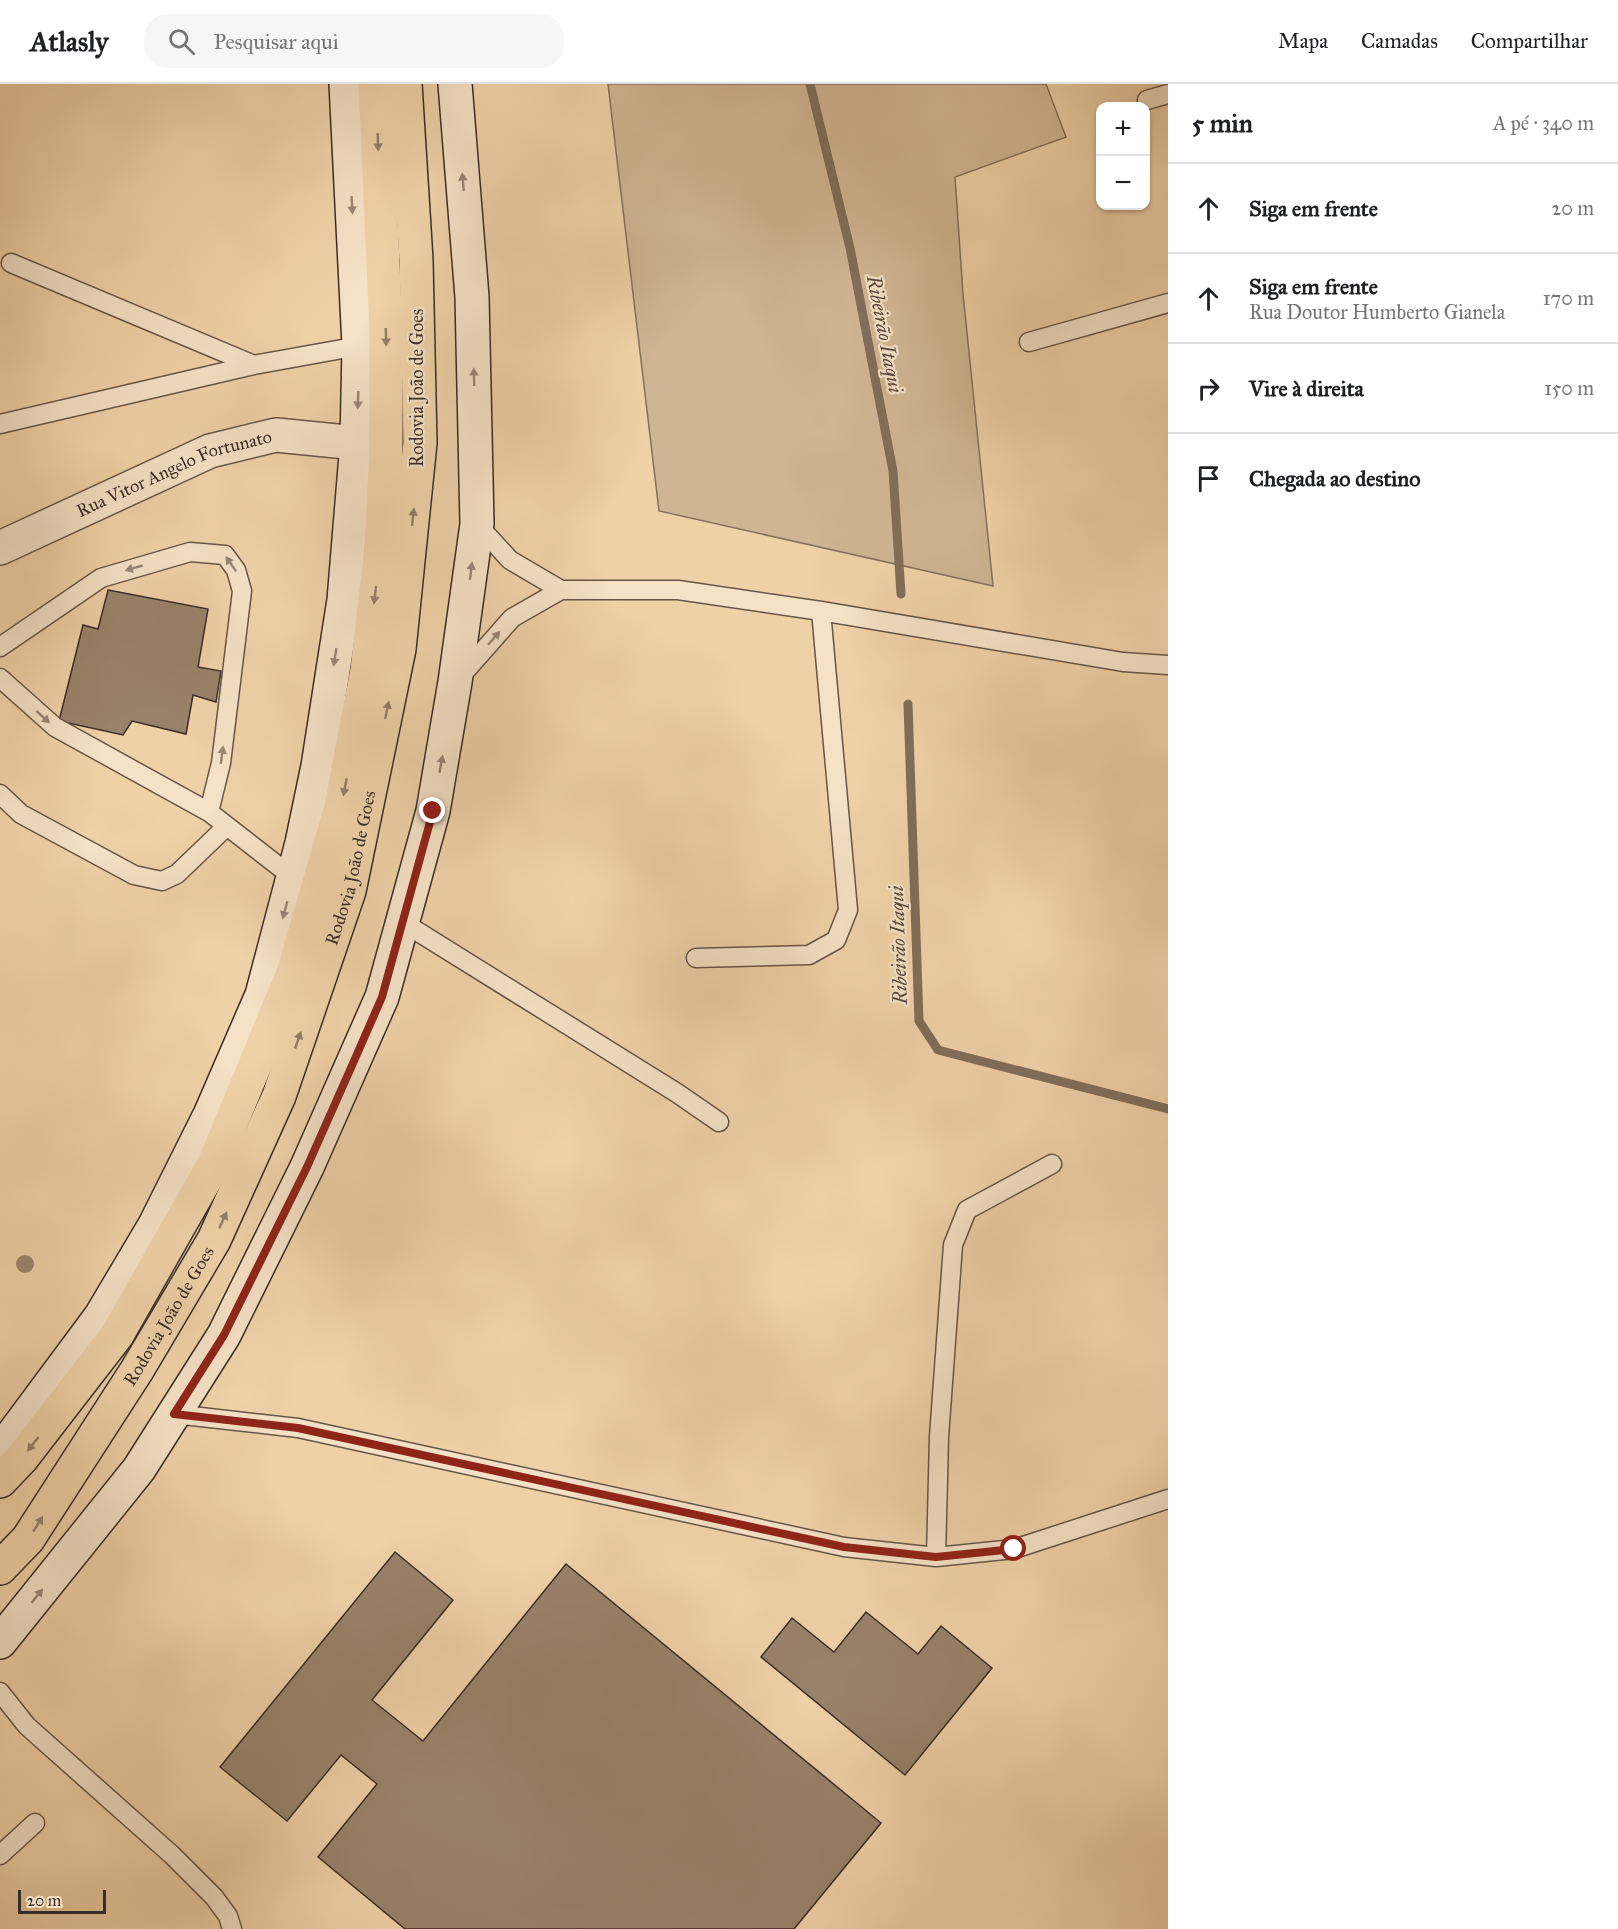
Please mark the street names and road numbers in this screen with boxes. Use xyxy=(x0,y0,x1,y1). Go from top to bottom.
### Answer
street label: Rodovia João de Goes xyxy=(406,309,429,467)
street label: Rua Vitor Angelo Fortunato xyxy=(73,425,274,522)
street label: Rodovia João de Goes xyxy=(320,789,380,948)
street label: Rodovia João de Goes xyxy=(119,1242,219,1390)

